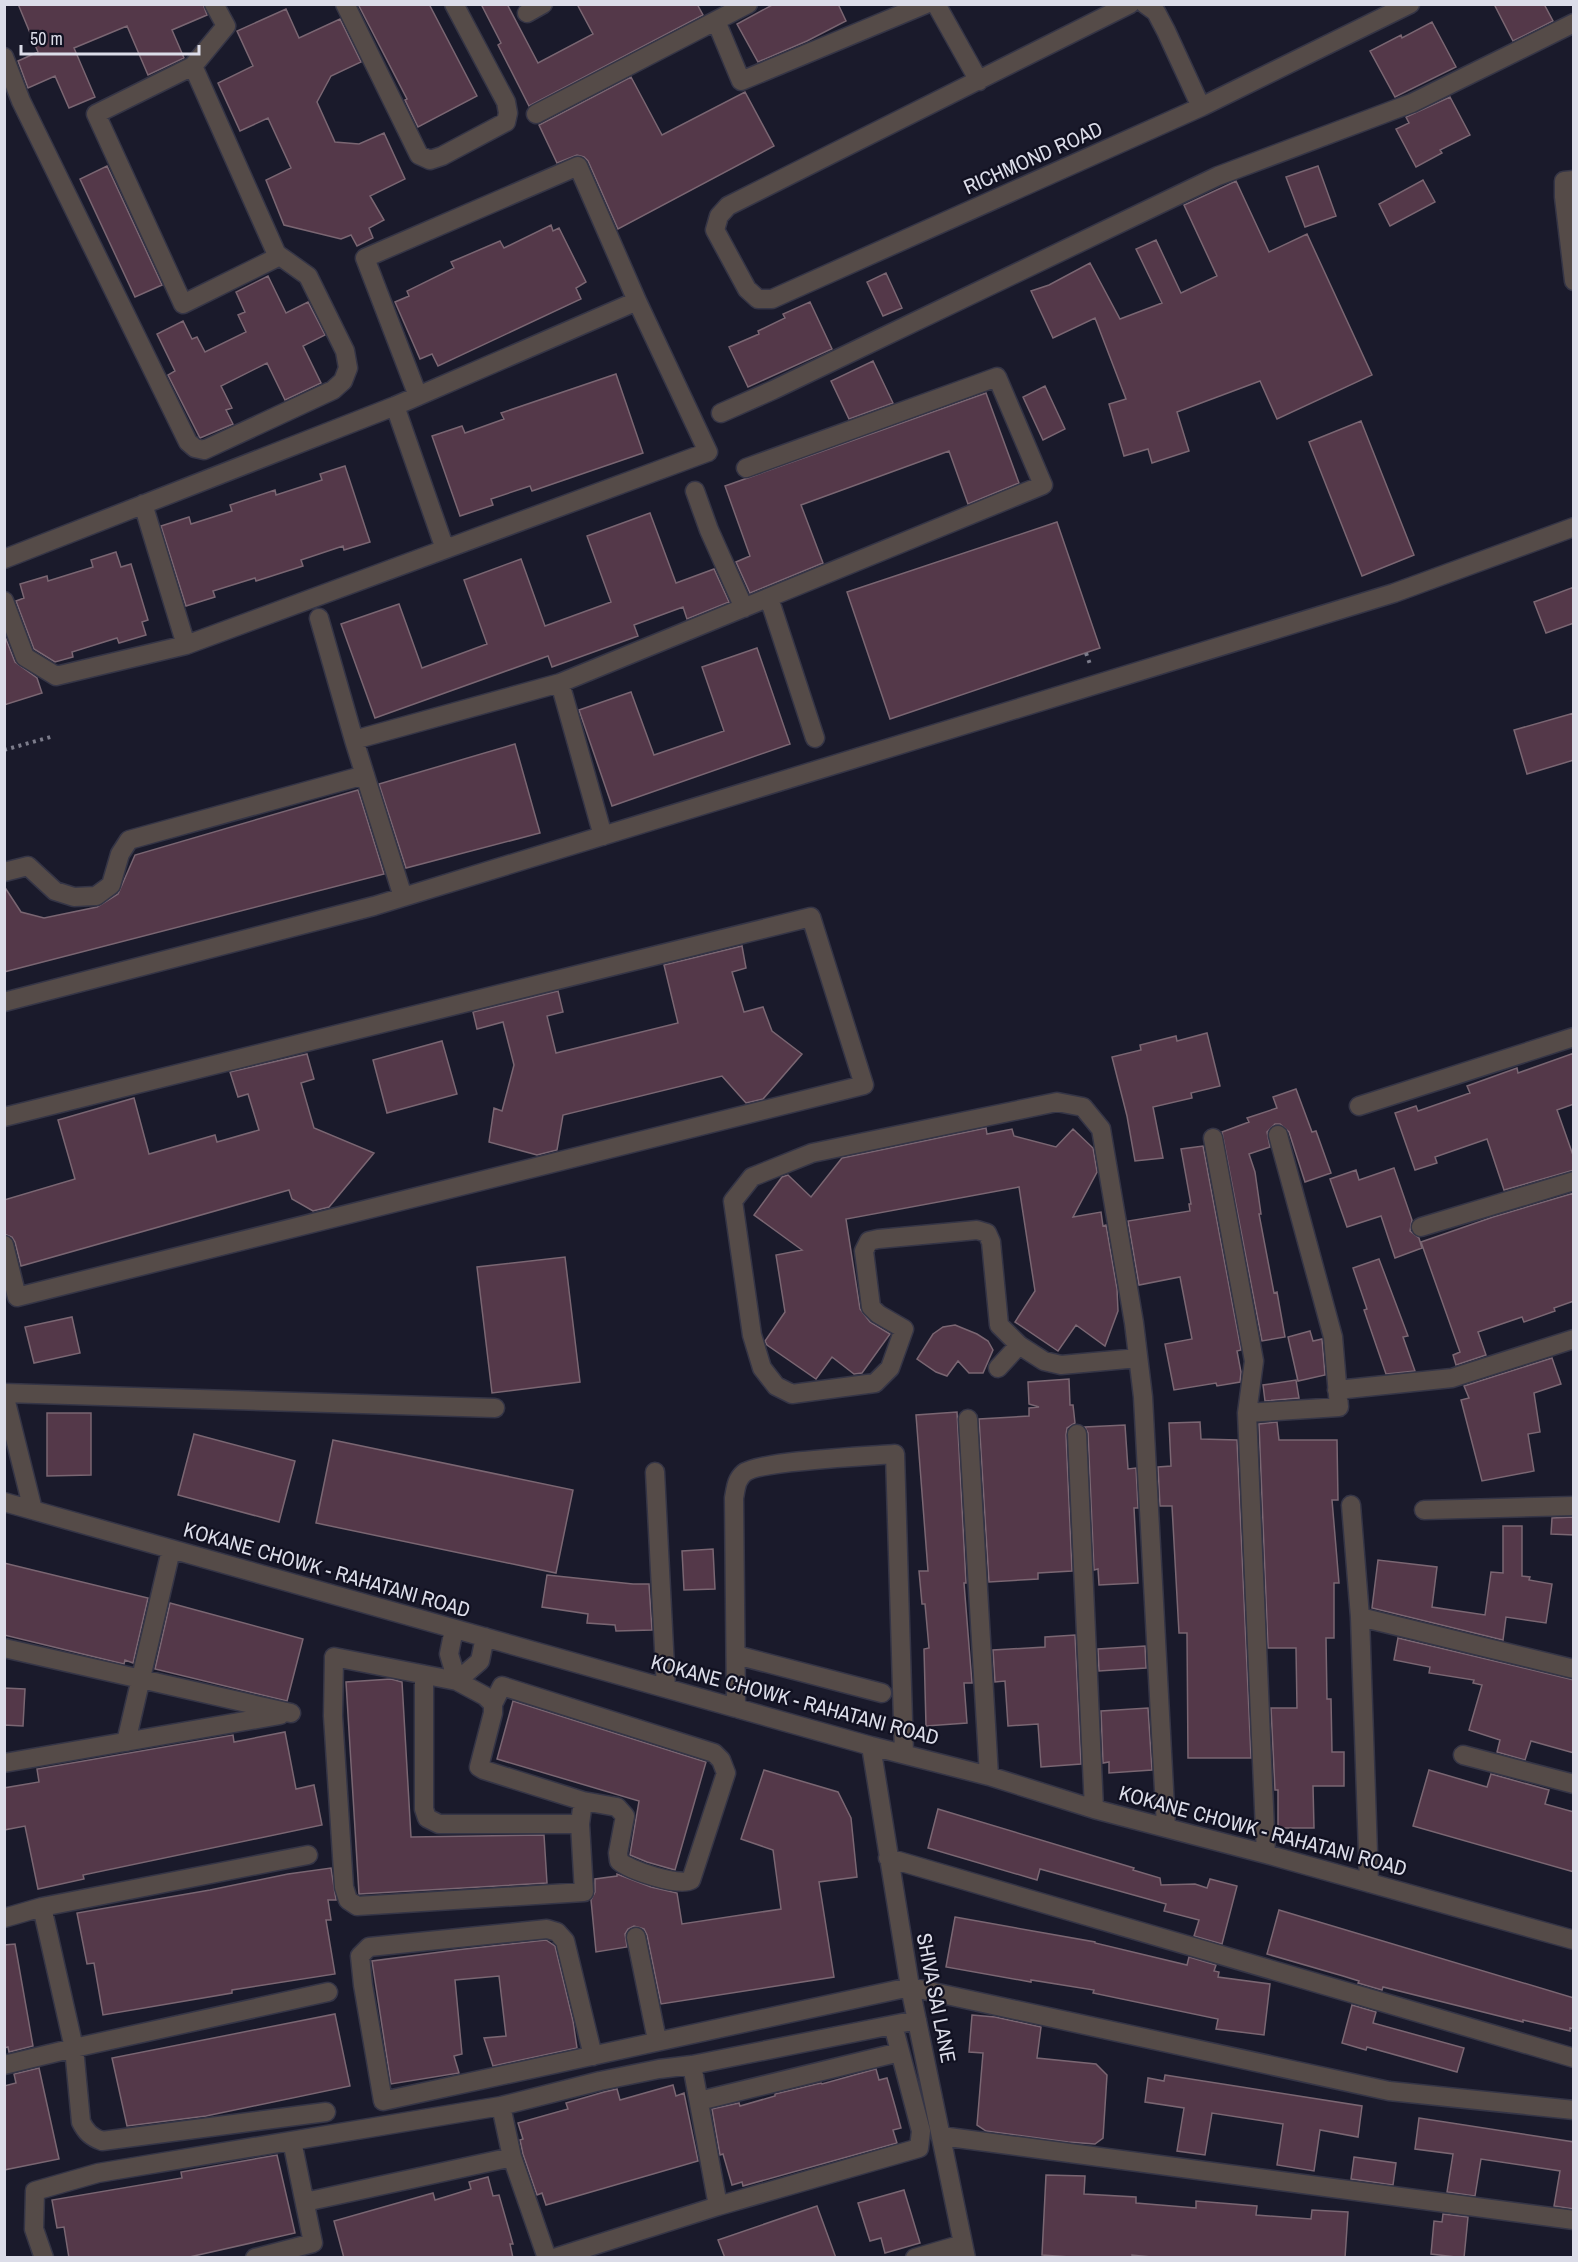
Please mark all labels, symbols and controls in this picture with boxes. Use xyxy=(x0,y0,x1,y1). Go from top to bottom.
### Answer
scale bar xyxy=(21,18,200,56)
text: 50 m xyxy=(30,26,63,51)
street label: RICHMOND ROAD xyxy=(959,114,1107,201)
street label: KOKANE CHOWK - RAHATANI ROAD xyxy=(180,1515,474,1624)
street label: KOKANE CHOWK - RAHATANI ROAD xyxy=(648,1647,942,1752)
street label: KOKANE CHOWK - RAHATANI ROAD xyxy=(1116,1778,1410,1883)
street label: SHIVA SAI LANE xyxy=(910,1930,963,2065)

